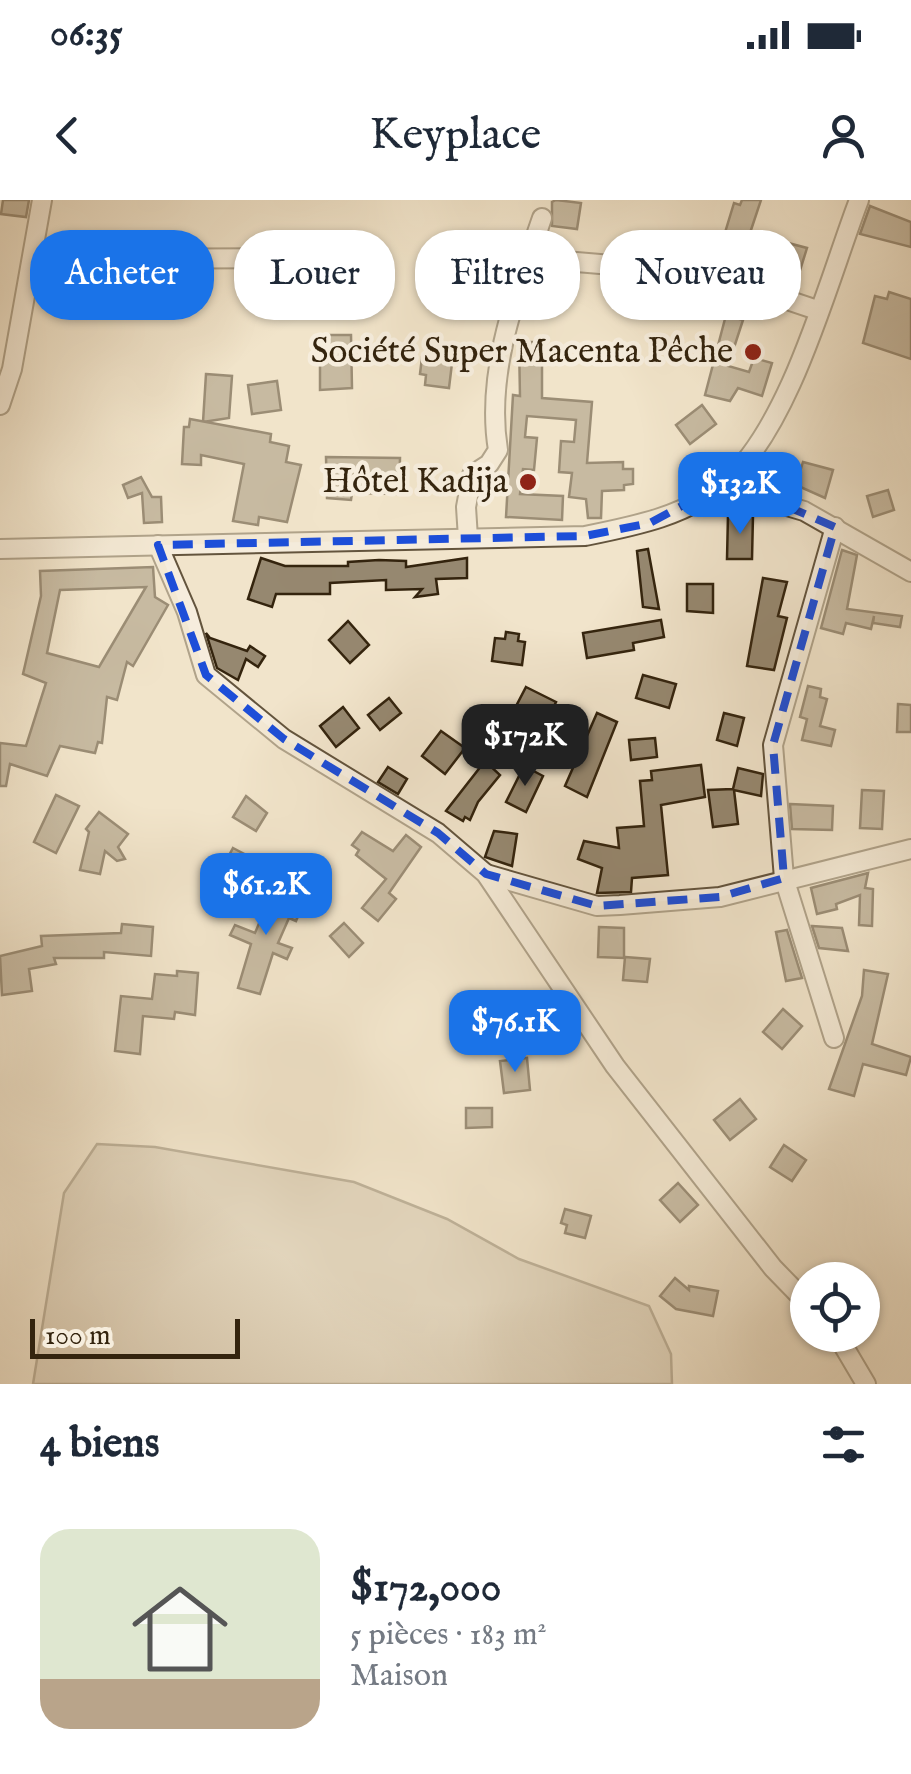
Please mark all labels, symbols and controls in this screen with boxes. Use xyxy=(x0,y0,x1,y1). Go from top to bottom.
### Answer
text: 06:35 xyxy=(50,11,123,59)
text: Keyplace xyxy=(370,107,541,164)
icon: back xyxy=(40,108,95,163)
icon: person xyxy=(816,108,871,163)
chip: Acheter xyxy=(30,230,214,320)
chip: Louer xyxy=(234,230,395,320)
chip: Filtres xyxy=(415,230,580,320)
chip: Nouveau xyxy=(600,230,801,320)
place label: Société Super Macenta Pêche xyxy=(311,330,733,375)
marker: Société Super Macenta Pêche xyxy=(742,341,764,363)
pin: $132K xyxy=(670,452,810,537)
place label: Hôtel Kadija xyxy=(323,460,509,505)
text: $132K xyxy=(700,464,780,505)
marker: Hôtel Kadija xyxy=(517,471,539,493)
pin: $172K xyxy=(455,704,595,789)
text: $172K xyxy=(484,716,566,757)
pin: $61.2K xyxy=(185,853,347,938)
text: $61.2K xyxy=(222,865,310,906)
pin: $76.1K xyxy=(434,990,596,1075)
text: $76.1K xyxy=(471,1002,559,1043)
map controls xyxy=(790,1262,880,1352)
button: locate xyxy=(790,1262,880,1352)
scale bar xyxy=(30,1314,240,1358)
text: 100 m xyxy=(45,1319,111,1354)
icon: filters xyxy=(816,1417,871,1472)
text: 4 biens xyxy=(40,1418,160,1471)
text: $172,000 xyxy=(350,1562,501,1615)
icon: home xyxy=(120,1569,240,1689)
text: 5 pièces · 183 m² xyxy=(350,1615,547,1656)
text: Maison xyxy=(350,1656,448,1697)

